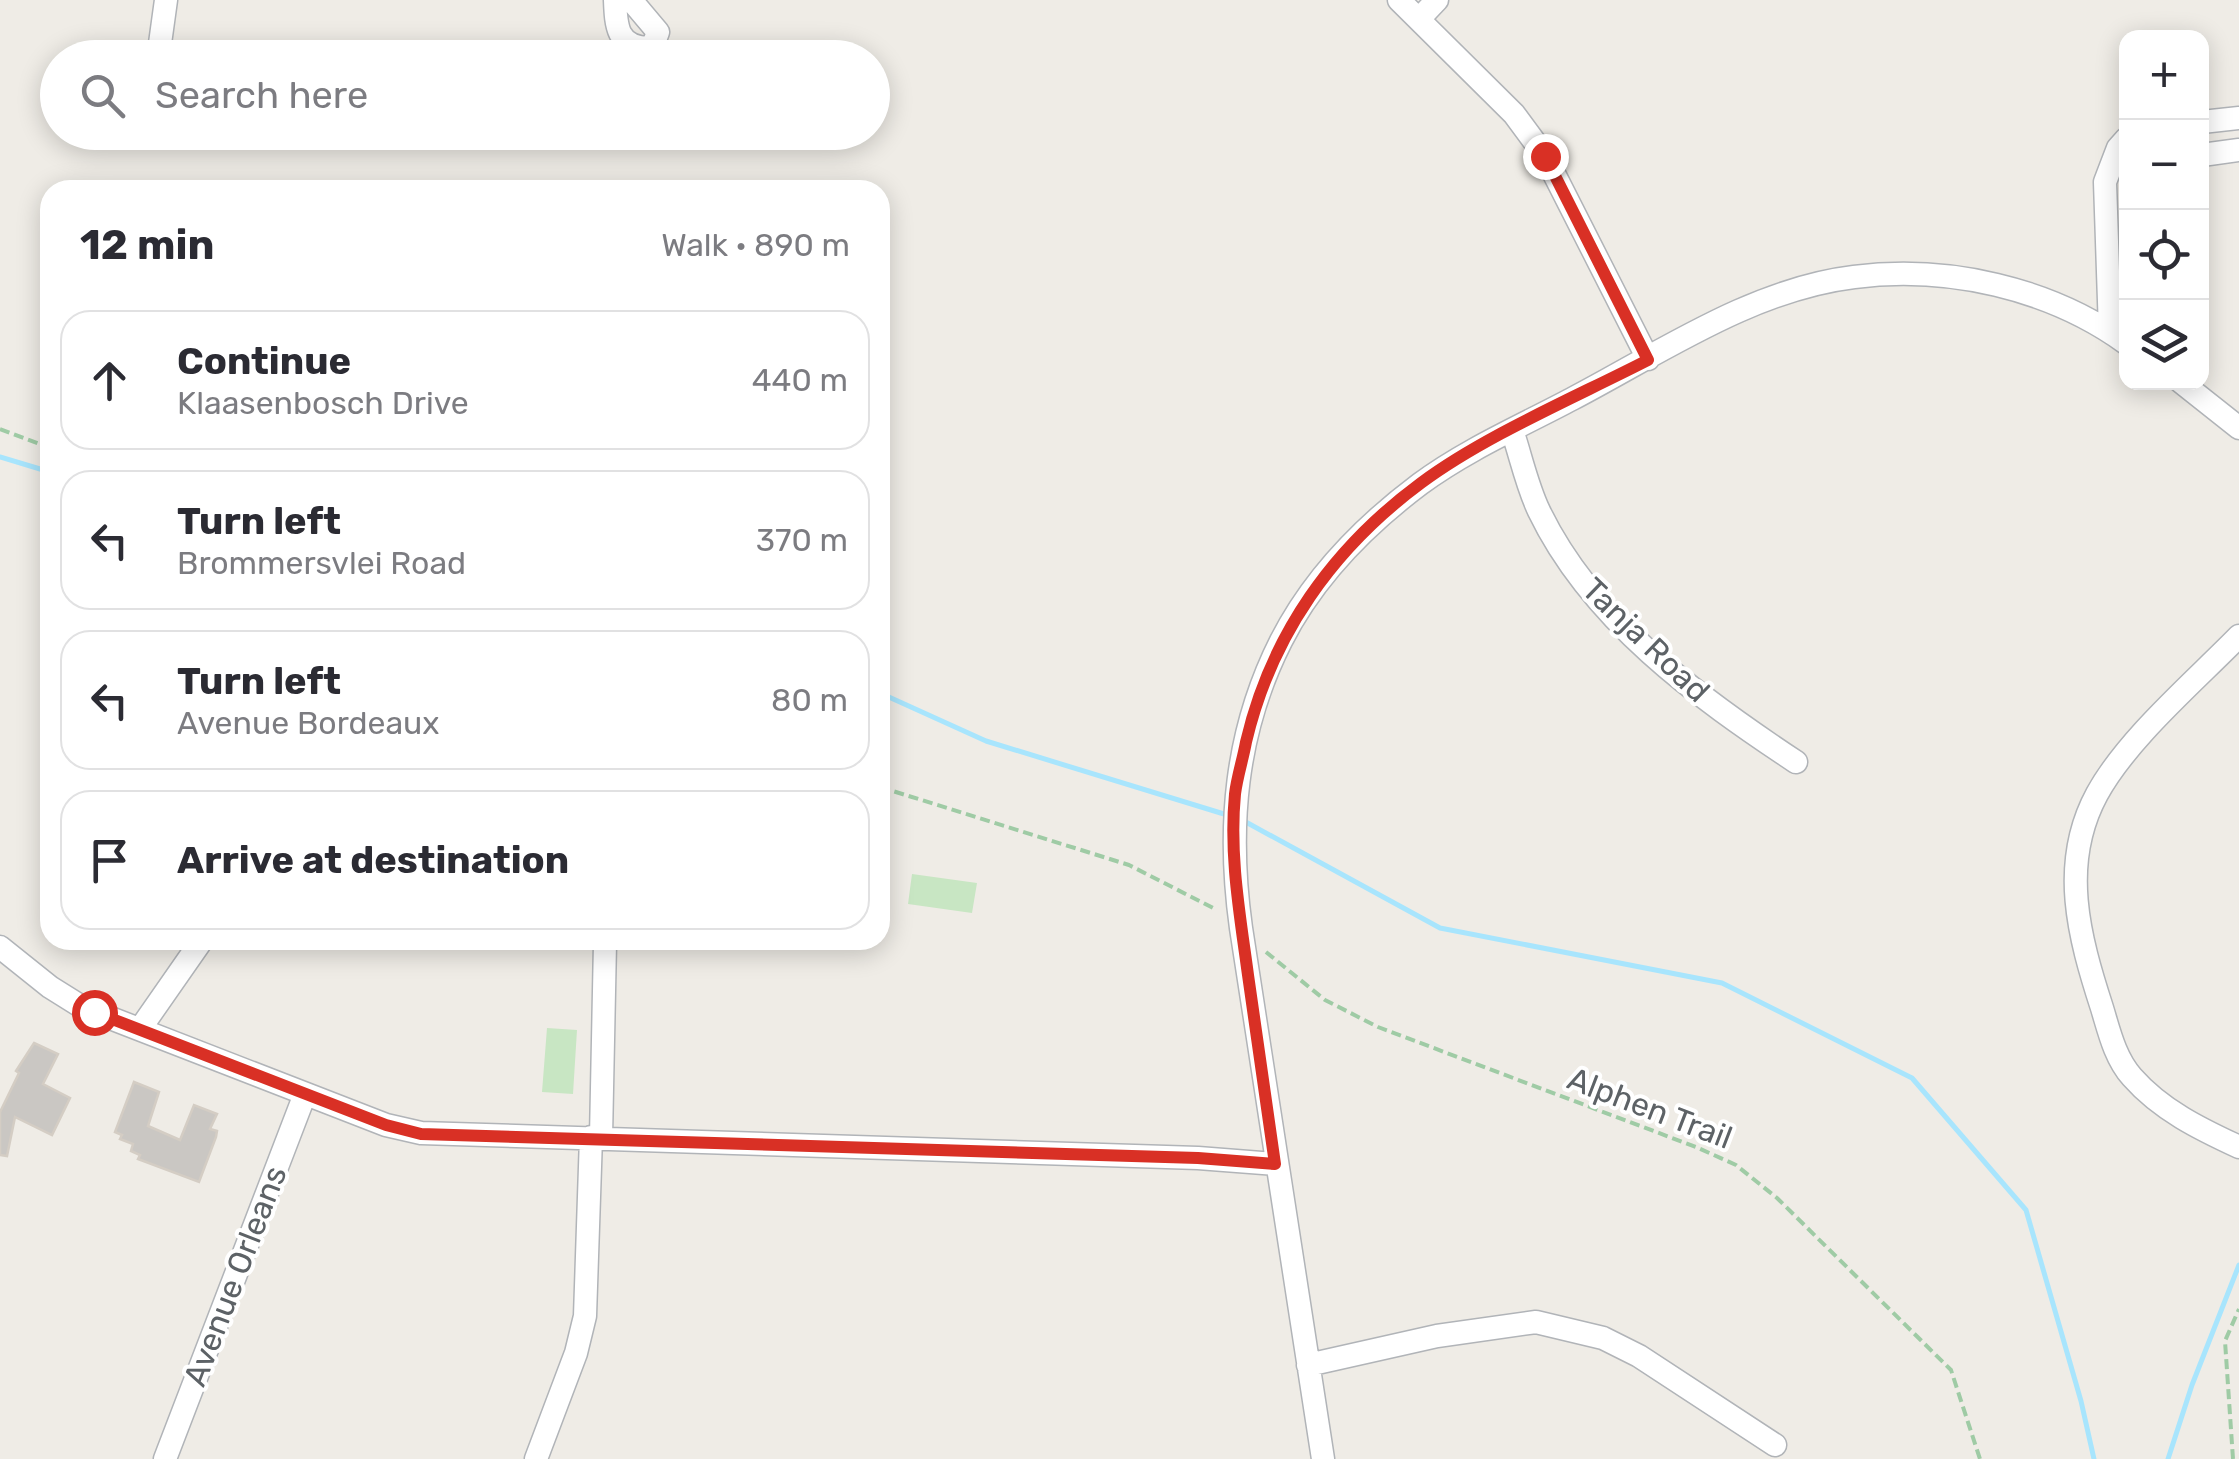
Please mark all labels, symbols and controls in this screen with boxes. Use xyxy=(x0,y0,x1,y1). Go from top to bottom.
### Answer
map controls xyxy=(2119,30,2209,390)
button: + xyxy=(2119,30,2209,120)
search box xyxy=(40,40,890,150)
icon: search xyxy=(75,68,130,123)
text: Search here xyxy=(155,72,368,118)
button: − xyxy=(2119,120,2209,210)
route end xyxy=(1523,134,1569,180)
button: locate xyxy=(2119,210,2209,300)
text: 12 min xyxy=(80,220,215,270)
text: Walk · 890 m xyxy=(661,226,850,264)
button: layers xyxy=(2119,300,2209,390)
text: Continue xyxy=(177,338,351,384)
icon: ahead xyxy=(82,353,137,408)
text: 440 m xyxy=(752,361,848,399)
text: Klaasenbosch Drive xyxy=(177,384,469,422)
text: Turn left xyxy=(177,498,341,544)
icon: left xyxy=(82,513,137,568)
text: 370 m xyxy=(756,521,848,559)
text: Brommersvlei Road xyxy=(177,544,466,582)
street label: Tanja Road xyxy=(1574,570,1718,710)
text: Turn left xyxy=(177,658,341,704)
icon: left xyxy=(82,673,137,728)
text: 80 m xyxy=(771,681,848,719)
text: Avenue Bordeaux xyxy=(177,704,440,742)
icon: arrive xyxy=(82,833,137,888)
text: Arrive at destination xyxy=(177,837,569,883)
route start xyxy=(72,990,118,1036)
street label: Alphen Trail xyxy=(1562,1059,1738,1157)
street label: Avenue Orleans xyxy=(176,1161,294,1391)

